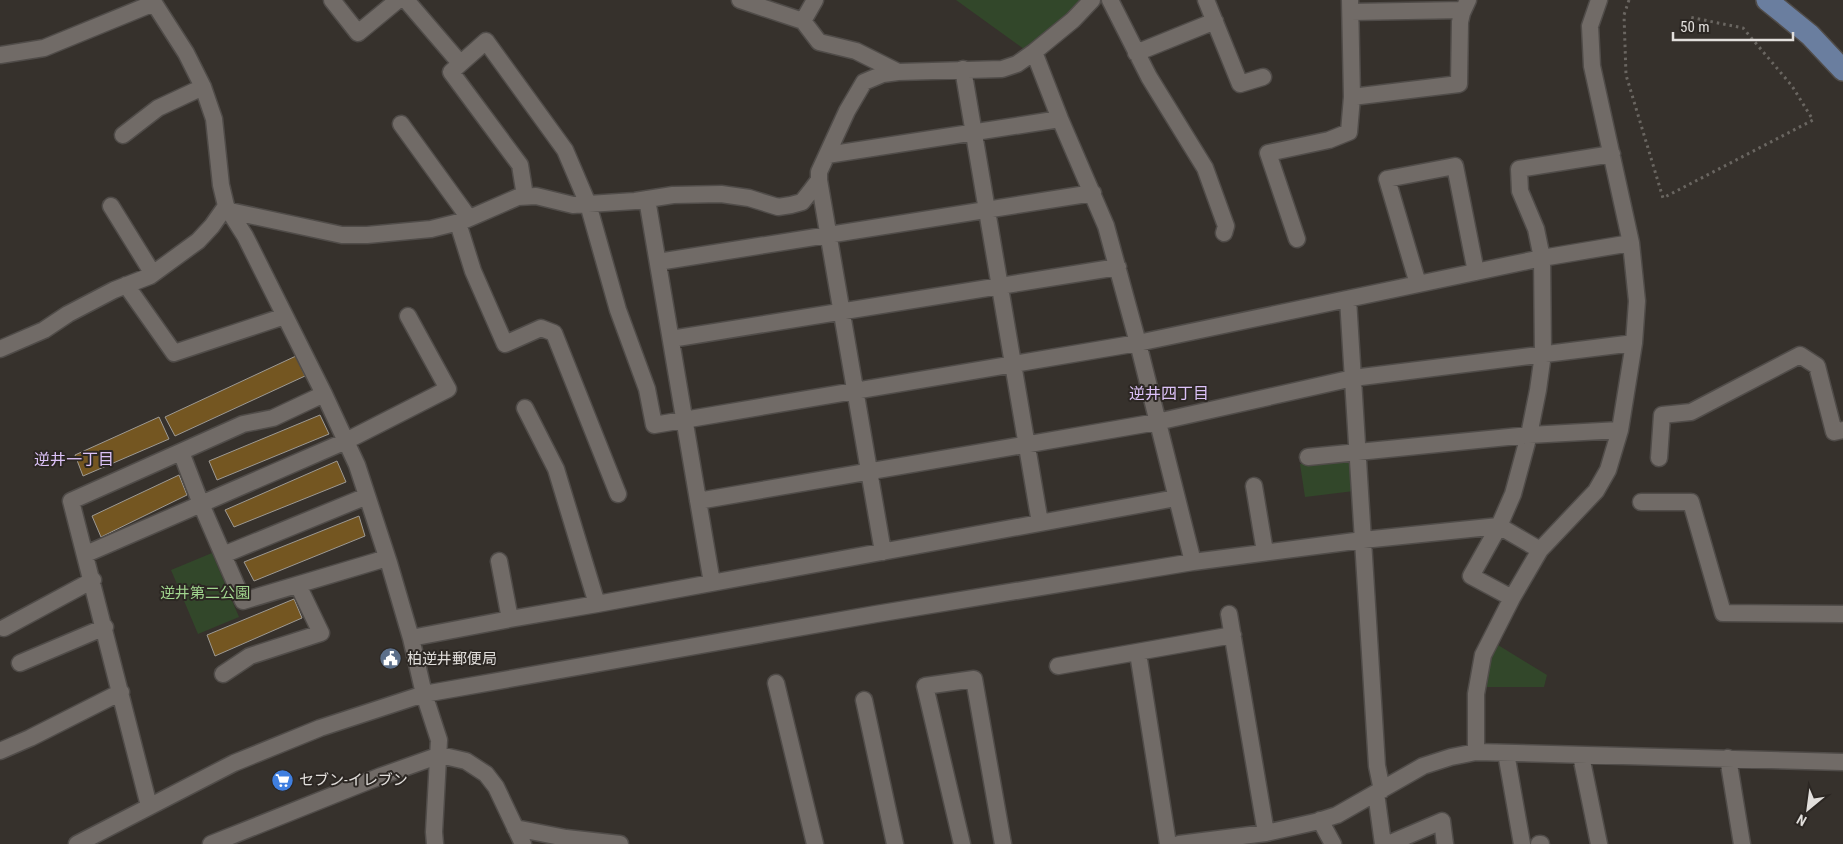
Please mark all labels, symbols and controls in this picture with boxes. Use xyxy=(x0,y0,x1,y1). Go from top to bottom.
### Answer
scale bar xyxy=(1673,10,1793,42)
text: 50 m xyxy=(1680,18,1710,36)
district label: 逆井四丁目 xyxy=(1129,384,1209,403)
district label: 逆井一丁目 xyxy=(34,450,114,469)
park label: 逆井第二公園 xyxy=(160,584,250,602)
public building icon: 柏逆井郵便局 xyxy=(379,647,403,671)
place label: 柏逆井郵便局 xyxy=(407,650,497,668)
supermarket icon: セブン-イレブン xyxy=(271,768,295,792)
place label: セブン-イレブン xyxy=(299,771,408,789)
north arrow xyxy=(1783,784,1833,834)
text: N xyxy=(1794,811,1809,829)

